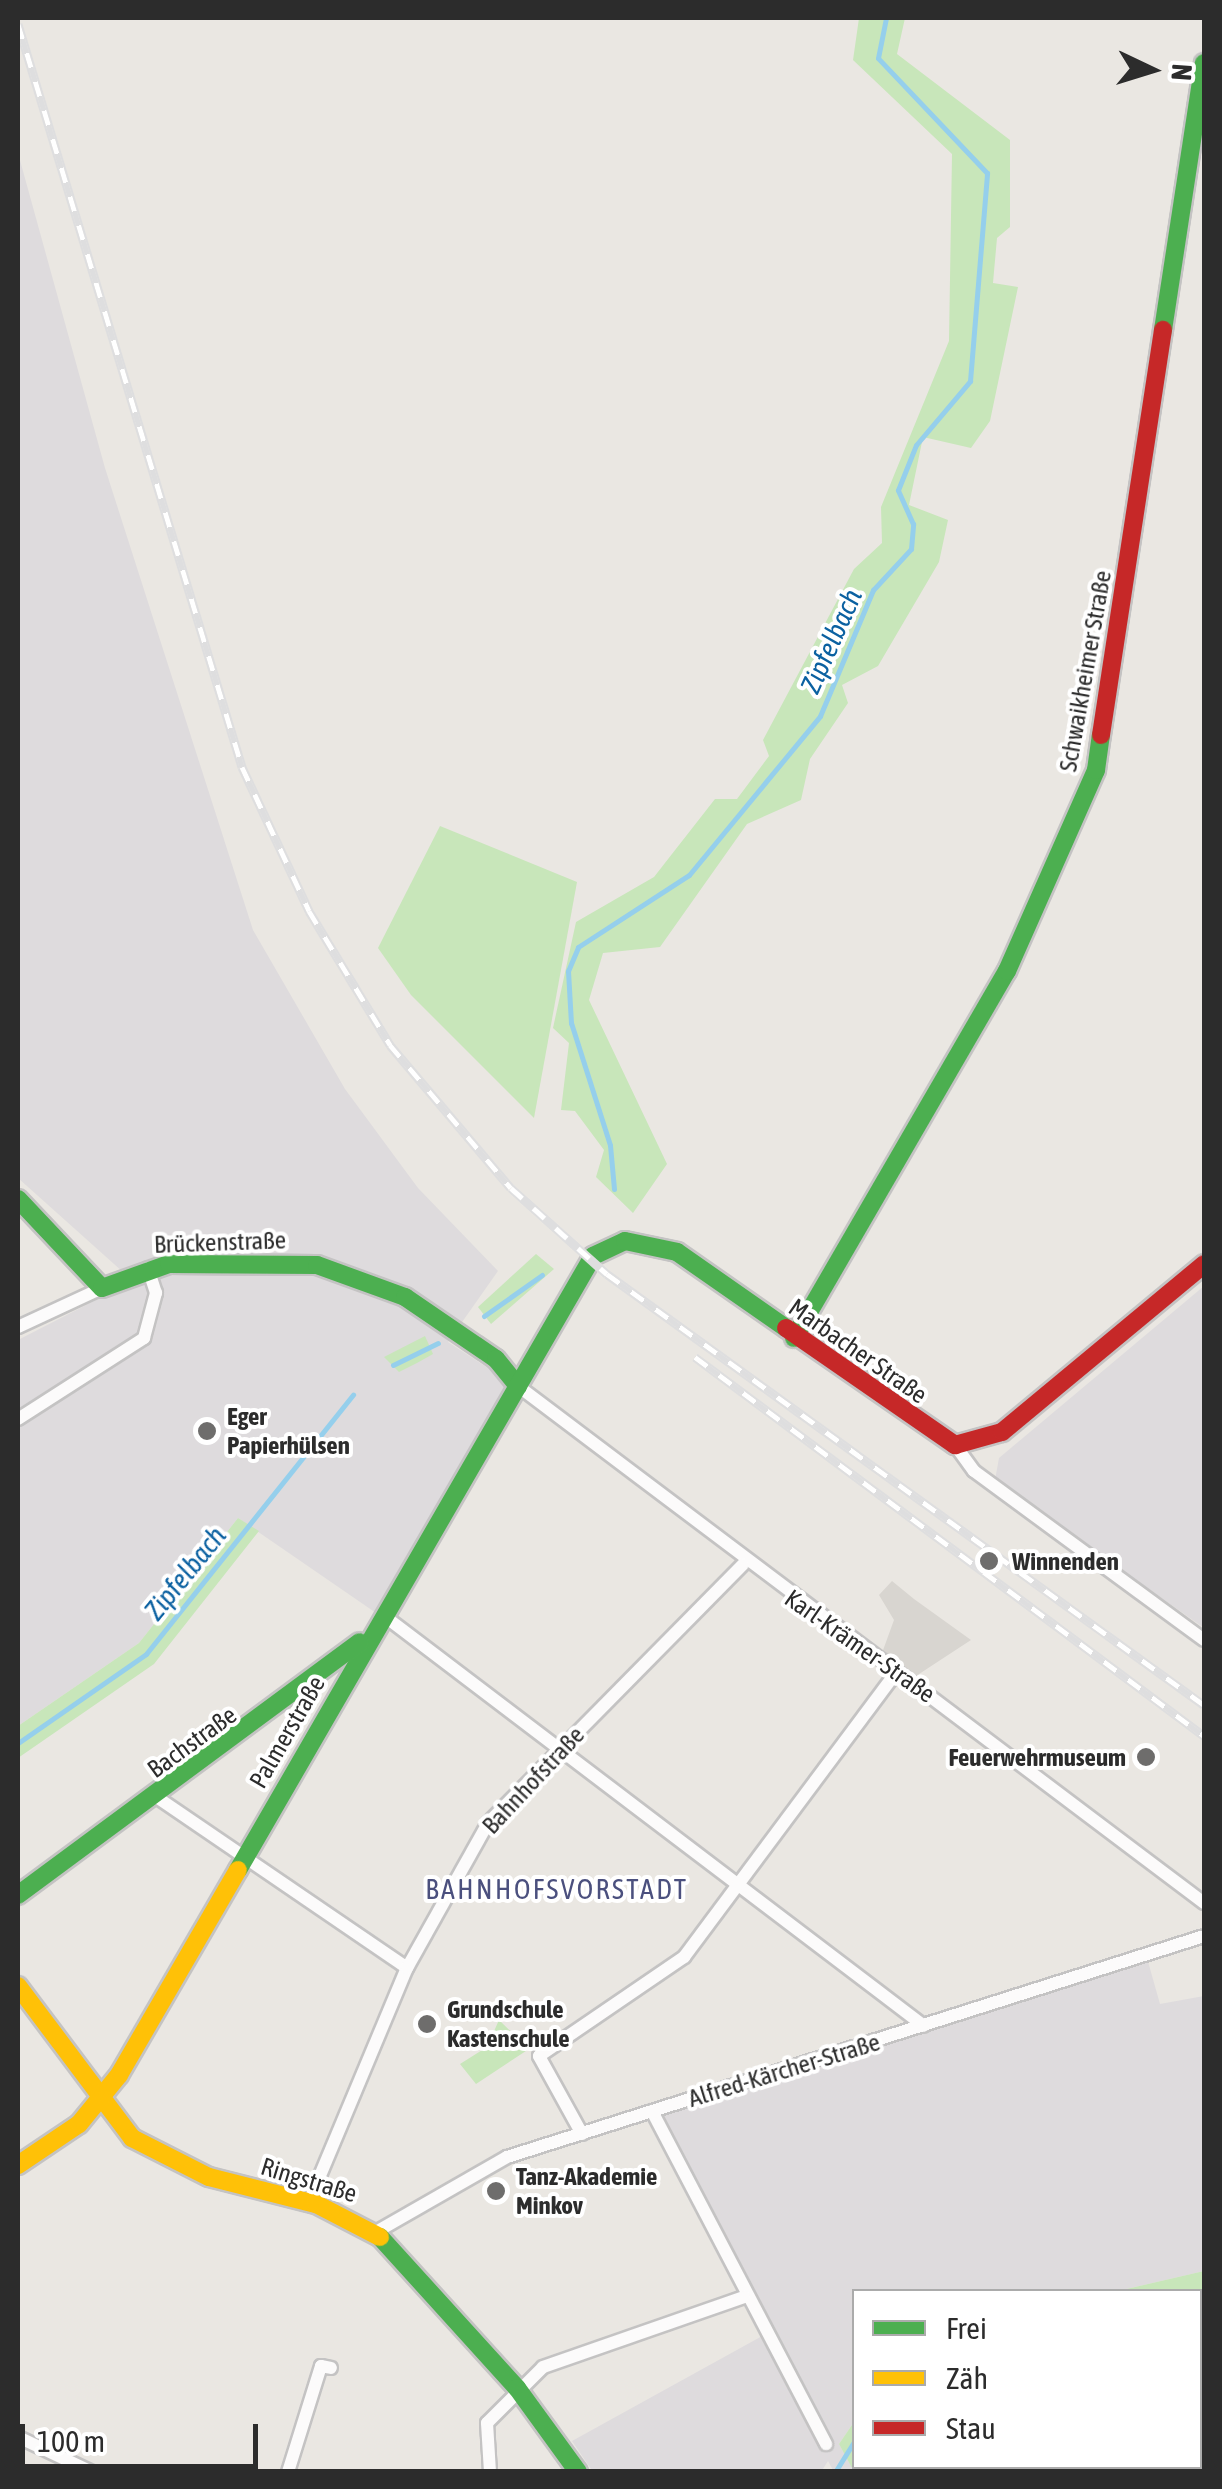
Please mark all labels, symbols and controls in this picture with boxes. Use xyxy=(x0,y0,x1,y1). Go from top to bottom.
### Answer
north arrow xyxy=(1102,20,1202,120)
text: N xyxy=(1165,63,1198,81)
street label: Schwaikheimer Straße xyxy=(1053,568,1117,774)
water label: Zipfelbach xyxy=(793,584,869,698)
street label: Brückenstraße xyxy=(153,1225,287,1259)
street label: Marbacher Straße xyxy=(783,1292,933,1410)
place label: Eger Papierhülsen xyxy=(227,1402,350,1461)
marker: Eger Papierhülsen xyxy=(196,1420,218,1442)
water label: Zipfelbach xyxy=(137,1520,233,1626)
place label: Winnenden xyxy=(1012,1546,1119,1576)
marker: Winnenden xyxy=(976,1548,1002,1574)
street label: Karl-Krämer-Straße xyxy=(779,1583,941,1709)
street label: Palmerstraße xyxy=(243,1671,331,1793)
street label: Bachstraße xyxy=(142,1700,242,1784)
street label: Bahnhofstraße xyxy=(476,1720,590,1840)
place label: Feuerwehrmuseum xyxy=(948,1742,1126,1772)
marker: Feuerwehrmuseum xyxy=(1135,1746,1157,1768)
district label: BAHNHOFSVORSTADT xyxy=(425,1872,689,1906)
place label: Grundschule Kastenschule xyxy=(447,1995,570,2054)
marker: Grundschule Kastenschule xyxy=(416,2013,438,2035)
street label: Alfred-Kärcher-Straße xyxy=(685,2027,883,2113)
street label: Ringstraße xyxy=(257,2151,361,2209)
place label: Tanz-Akademie Minkov xyxy=(516,2162,657,2221)
marker: Tanz-Akademie Minkov xyxy=(485,2180,507,2202)
legend xyxy=(852,2289,1202,2469)
text: Frei xyxy=(946,2311,987,2345)
text: Zäh xyxy=(946,2361,988,2395)
scale bar xyxy=(25,2404,262,2466)
text: Stau xyxy=(946,2411,996,2445)
text: 100 m xyxy=(37,2424,105,2458)

